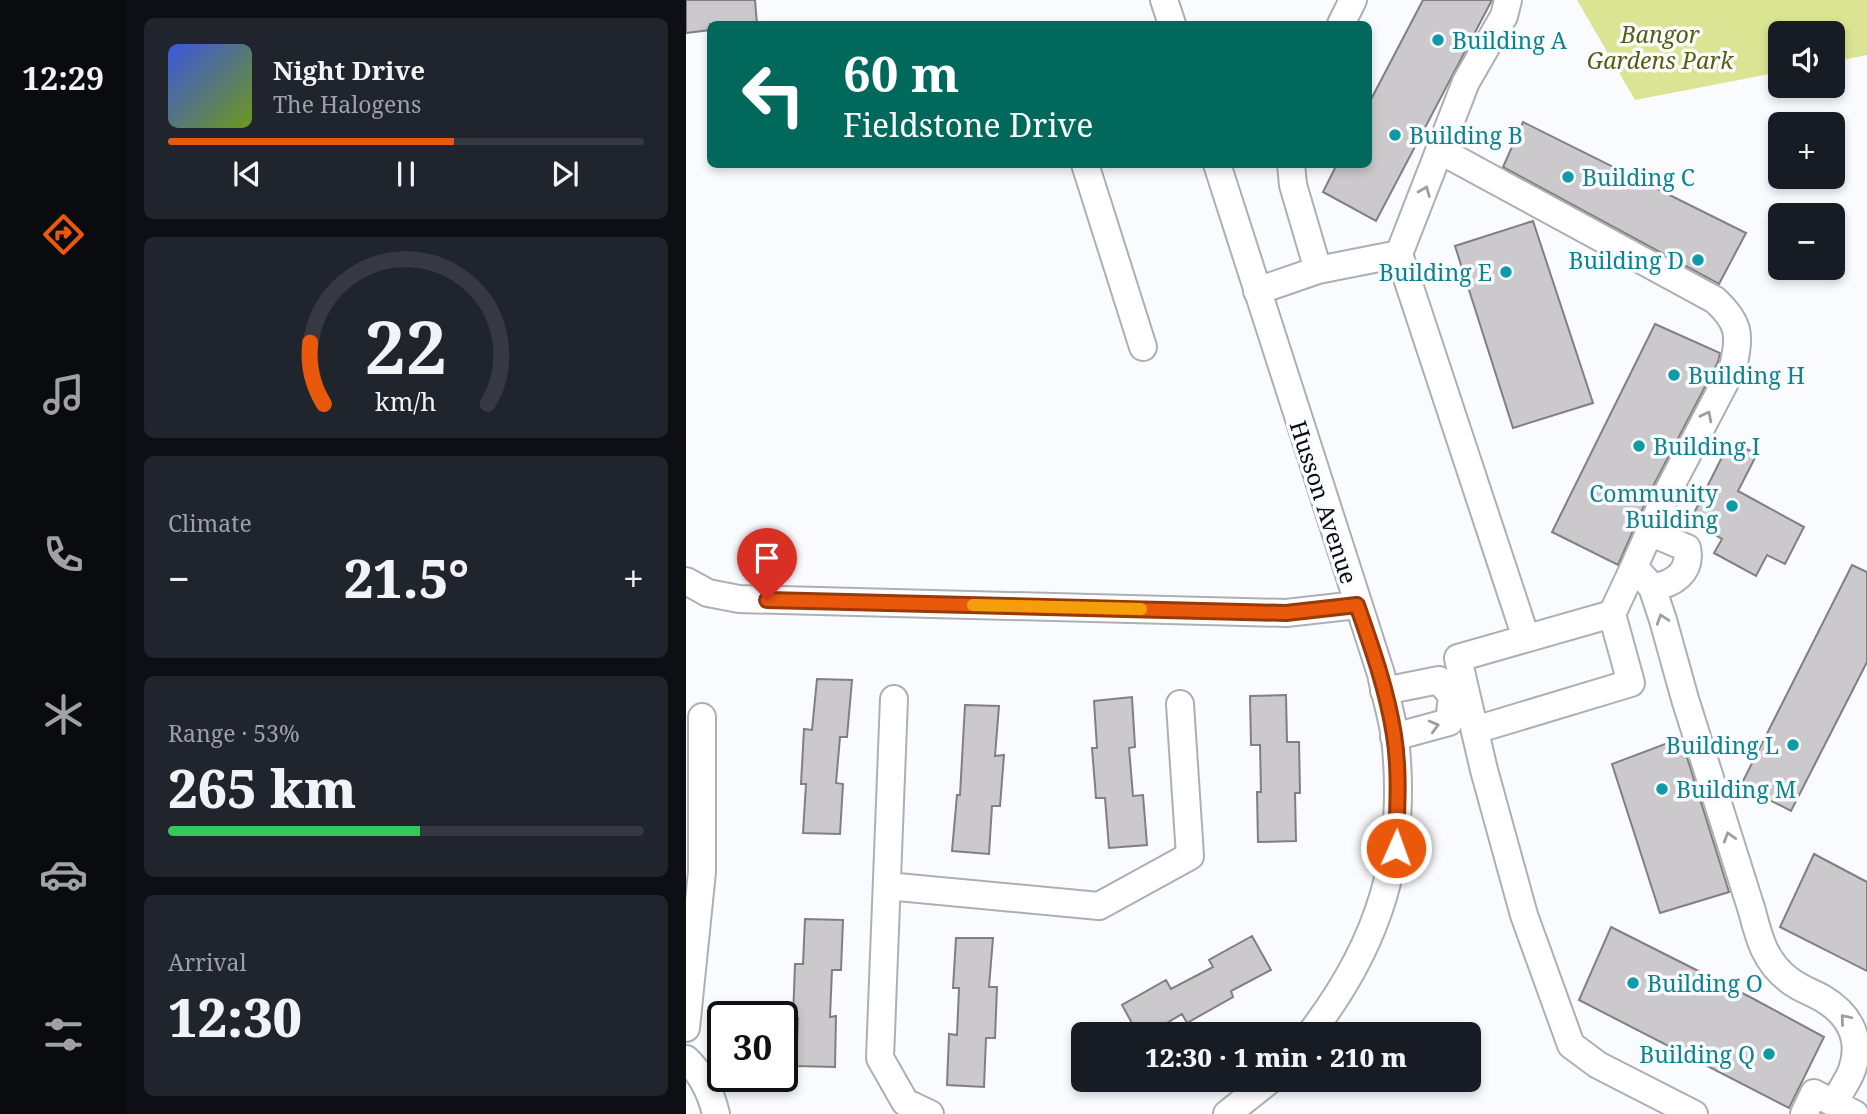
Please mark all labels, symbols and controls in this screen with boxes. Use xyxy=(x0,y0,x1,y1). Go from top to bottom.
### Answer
park label: Bangor Gardens Park xyxy=(1587,18,1734,76)
map controls xyxy=(1768,21,1845,280)
button: sound xyxy=(1768,21,1845,98)
place label: Building A xyxy=(1452,24,1568,56)
marker: Building A xyxy=(1430,32,1446,48)
text: 60 m xyxy=(843,40,959,106)
icon: left xyxy=(728,49,819,140)
text: Night Drive xyxy=(273,52,425,88)
text: 12:29 xyxy=(22,56,104,99)
text: The Halogens xyxy=(273,88,421,120)
text: Fieldstone Drive xyxy=(843,103,1093,146)
button: + xyxy=(1768,112,1845,189)
place label: Building B xyxy=(1409,119,1523,151)
marker: Building B xyxy=(1387,127,1403,143)
icon: previous xyxy=(228,155,266,193)
icon: pause xyxy=(387,155,425,193)
icon: next xyxy=(546,155,584,193)
place label: Building C xyxy=(1582,161,1695,193)
marker: Building C xyxy=(1560,169,1576,185)
one-way arrow xyxy=(1417,186,1431,198)
button: − xyxy=(1768,203,1845,280)
icon: directions xyxy=(39,210,88,259)
place label: Building D xyxy=(1568,244,1684,276)
marker: Building D xyxy=(1690,252,1706,268)
place label: Building E xyxy=(1379,256,1492,288)
marker: Building E xyxy=(1498,264,1514,280)
text: 22 xyxy=(365,296,447,395)
place label: Building H xyxy=(1688,359,1805,391)
marker: Building H xyxy=(1666,367,1682,383)
icon: music xyxy=(39,370,88,419)
text: km/h xyxy=(375,384,437,418)
one-way arrow xyxy=(1699,411,1712,423)
street label: Husson Avenue xyxy=(1283,416,1365,588)
place label: Building I xyxy=(1653,430,1760,462)
marker: Building I xyxy=(1631,438,1647,454)
place label: Community Building xyxy=(1589,477,1719,535)
marker: Community Building xyxy=(1724,498,1740,514)
text: Climate xyxy=(168,507,252,539)
pin xyxy=(737,528,797,600)
icon: phone xyxy=(39,530,88,579)
icon: arrive xyxy=(748,539,786,577)
text: 21.5° xyxy=(344,542,469,613)
text: − xyxy=(168,552,190,604)
text: + xyxy=(623,552,644,604)
one-way arrow xyxy=(1656,613,1671,625)
icon: climate xyxy=(39,690,88,739)
text: Range · 53% xyxy=(168,717,300,749)
one-way arrow xyxy=(1428,720,1440,734)
place label: Building L xyxy=(1666,729,1779,761)
marker: Building L xyxy=(1785,737,1801,753)
text: 265 km xyxy=(168,752,356,823)
place label: Building M xyxy=(1676,773,1796,805)
marker: Building M xyxy=(1654,781,1670,797)
position arrow xyxy=(1359,811,1433,885)
one-way arrow xyxy=(1722,831,1737,843)
icon: car xyxy=(39,850,88,899)
text: Arrival xyxy=(168,946,247,978)
place label: Building O xyxy=(1647,967,1763,999)
marker: Building O xyxy=(1625,975,1641,991)
text: 12:30 xyxy=(168,981,302,1052)
speed limit sign: 30 xyxy=(707,1001,798,1092)
icon: filters xyxy=(39,1010,88,1059)
one-way arrow xyxy=(1841,1014,1853,1027)
place label: Building Q xyxy=(1639,1038,1755,1070)
text: 12:30 · 1 min · 210 m xyxy=(1145,1039,1407,1075)
marker: Building Q xyxy=(1761,1046,1777,1062)

